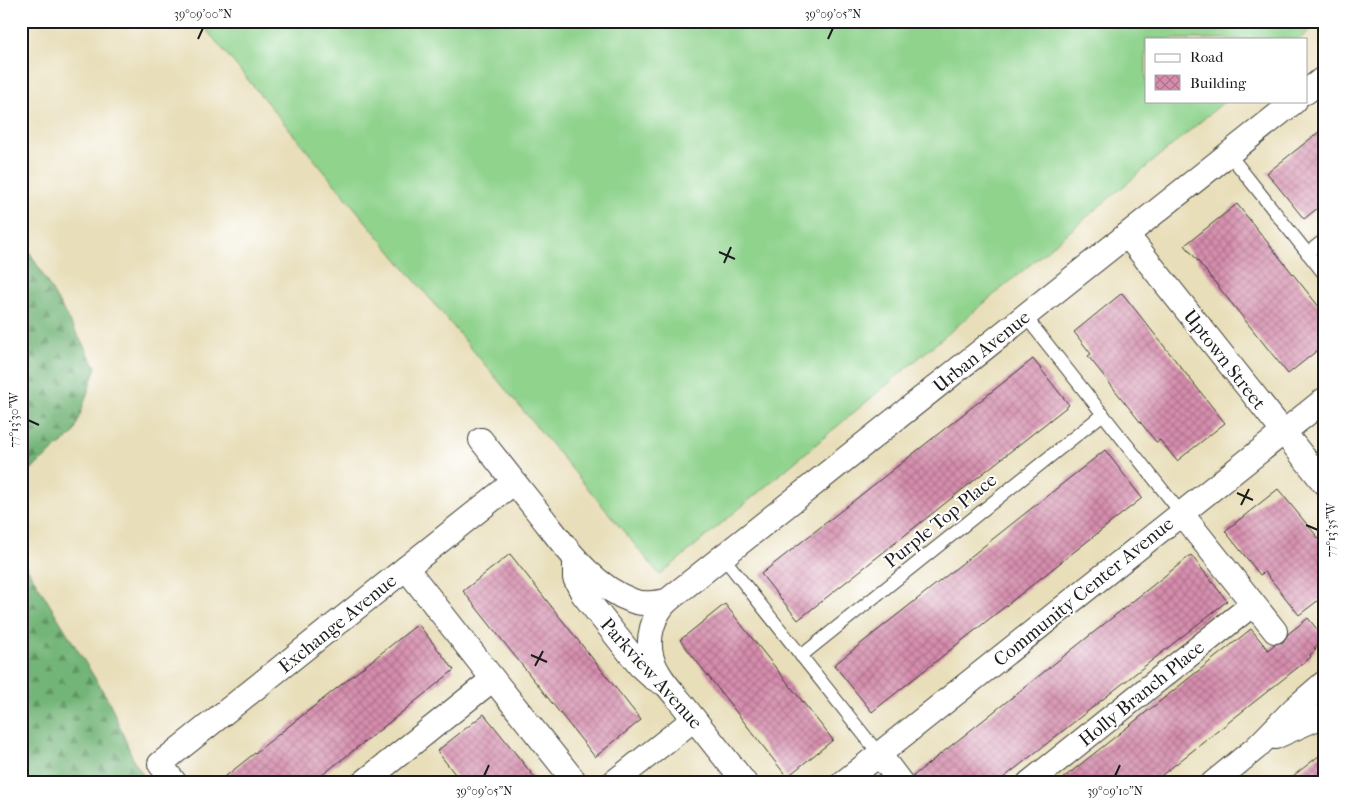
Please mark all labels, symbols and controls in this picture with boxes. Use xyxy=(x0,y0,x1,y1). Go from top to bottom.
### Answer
text: 39°09'00"N xyxy=(174,7,232,21)
text: 39°09'05"N xyxy=(805,7,861,21)
legend xyxy=(1145,38,1308,102)
text: Road xyxy=(1190,48,1224,66)
text: Building xyxy=(1190,74,1247,92)
street label: Uptown Street xyxy=(1178,305,1270,414)
street label: Urban Avenue xyxy=(929,306,1034,397)
text: 77°13'30"W xyxy=(7,391,21,448)
street label: Purple Top Place xyxy=(880,469,1001,573)
text: 77°13'35"W xyxy=(1324,502,1338,557)
street label: Community Center Avenue xyxy=(989,513,1178,671)
street label: Exchange Avenue xyxy=(274,570,401,678)
street label: Parkview Avenue xyxy=(596,614,707,734)
street label: Holly Branch Place xyxy=(1074,636,1209,751)
text: 39°09'05"N xyxy=(456,784,512,798)
text: 39°09'10"N xyxy=(1087,784,1143,798)

